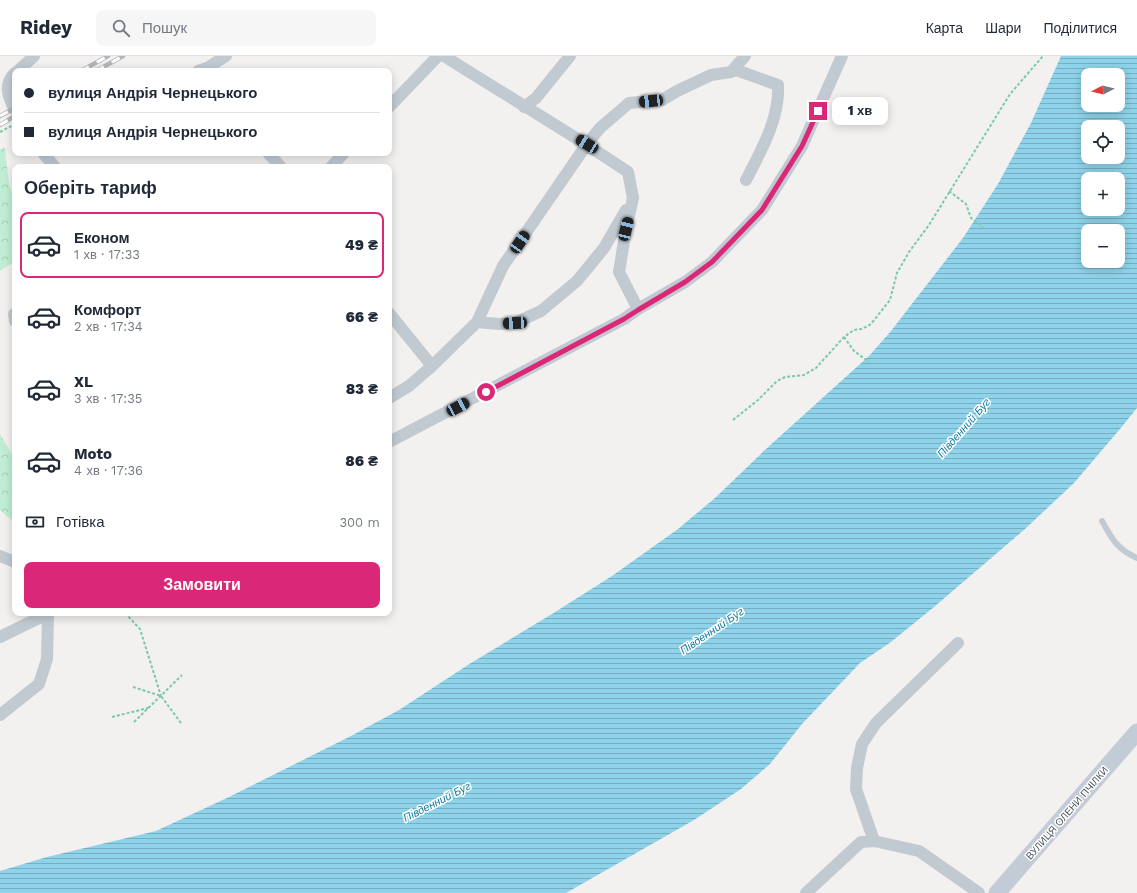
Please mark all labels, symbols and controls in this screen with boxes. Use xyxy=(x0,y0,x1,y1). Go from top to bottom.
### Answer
search box xyxy=(96,10,376,46)
text: Ridey xyxy=(20,16,72,39)
icon: search xyxy=(110,17,132,39)
text: Пошук xyxy=(142,19,187,37)
text: Карта xyxy=(926,20,963,36)
text: Шари xyxy=(985,20,1021,36)
text: Поділитися xyxy=(1043,20,1117,36)
north arrow xyxy=(1081,68,1125,112)
map controls xyxy=(1081,68,1125,268)
text: вулиця Андрія Чернецького xyxy=(48,84,257,102)
car xyxy=(638,94,664,108)
callout: 1 хв xyxy=(832,97,888,125)
route end xyxy=(809,102,827,120)
text: 1 хв xyxy=(848,103,872,118)
button: locate xyxy=(1081,120,1125,164)
text: вулиця Андрія Чернецького xyxy=(48,123,257,141)
car xyxy=(574,133,600,155)
button: + xyxy=(1081,172,1125,216)
text: Оберіть тариф xyxy=(24,177,157,198)
car xyxy=(617,216,635,242)
button: − xyxy=(1081,224,1125,268)
icon: car xyxy=(26,227,62,263)
text: Економ xyxy=(74,229,130,247)
car xyxy=(508,229,532,255)
text: 49 ₴ xyxy=(345,236,378,254)
text: 1 хв · 17:33 xyxy=(74,247,140,262)
icon: car xyxy=(26,299,62,335)
text: Комфорт xyxy=(74,301,141,319)
text: 66 ₴ xyxy=(345,308,378,326)
car xyxy=(503,316,527,330)
text: 2 хв · 17:34 xyxy=(74,319,143,334)
icon: car xyxy=(26,371,62,407)
text: XL xyxy=(74,373,93,391)
text: 83 ₴ xyxy=(346,380,378,398)
route start xyxy=(477,383,495,401)
text: 3 хв · 17:35 xyxy=(74,391,142,406)
water label: Південний Буг xyxy=(935,395,994,460)
car xyxy=(445,396,471,418)
icon: car xyxy=(26,443,62,479)
text: Moto xyxy=(74,445,112,463)
text: 86 ₴ xyxy=(345,452,378,470)
text: 4 хв · 17:36 xyxy=(74,463,143,478)
icon: cash xyxy=(24,511,46,533)
text: Готівка xyxy=(56,513,105,531)
text: 300 m xyxy=(339,515,380,530)
button: Замовити xyxy=(24,562,380,608)
water label: Південний Буг xyxy=(678,605,747,657)
street label: ВУЛИЦЯ ОЛЕНИ ПЧІЛКИ xyxy=(1024,764,1110,862)
water label: Південний Буг xyxy=(401,779,473,825)

